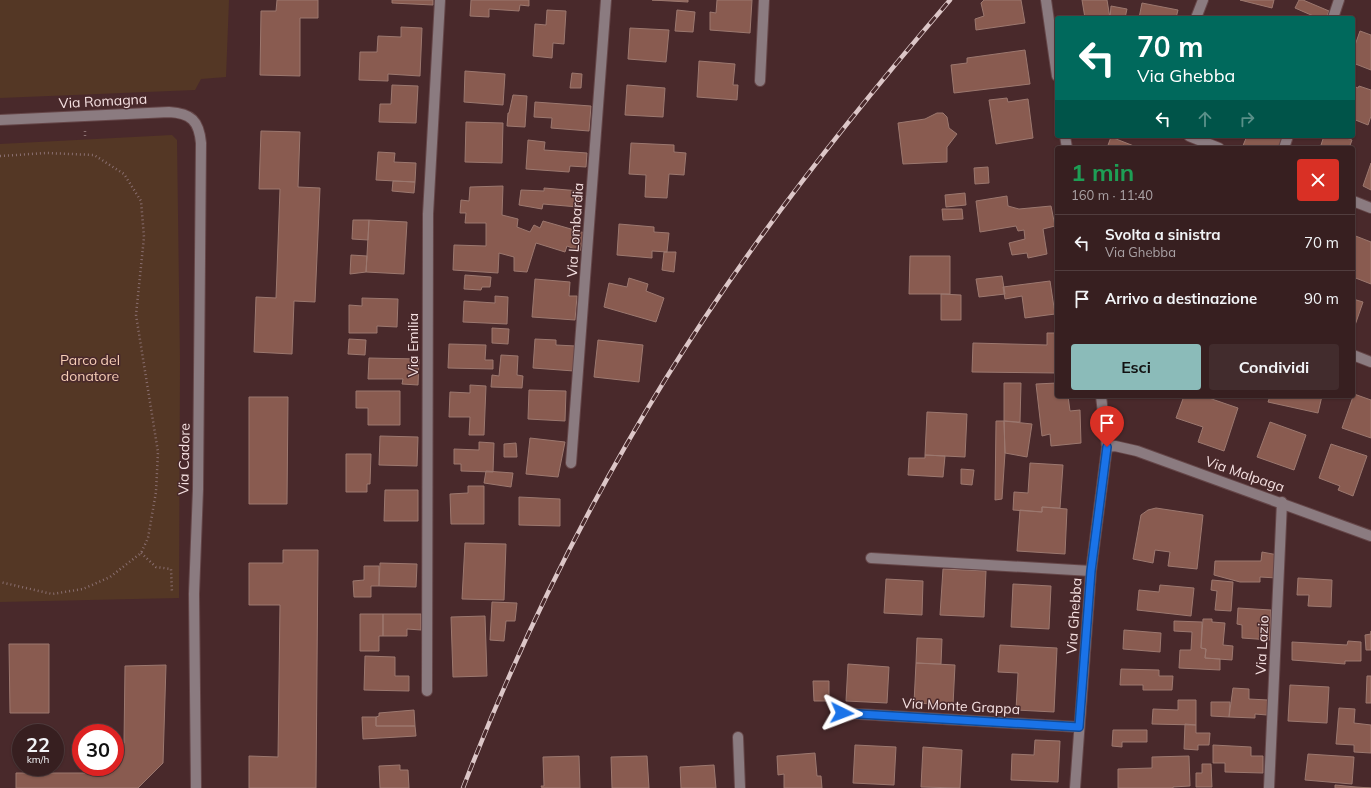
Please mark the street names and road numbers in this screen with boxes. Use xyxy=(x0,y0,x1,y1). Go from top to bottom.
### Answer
street label: Via Romagna xyxy=(58,90,148,112)
street label: Via Lombardia xyxy=(563,182,587,278)
street label: Via Emilia xyxy=(404,313,422,377)
street label: Via Cadore xyxy=(174,423,194,495)
street label: Via Malpaga xyxy=(1203,452,1287,496)
street label: Via Ghebba xyxy=(1062,577,1086,655)
street label: Via Lazio xyxy=(1251,615,1273,675)
street label: Via Monte Grappa xyxy=(901,694,1021,718)

